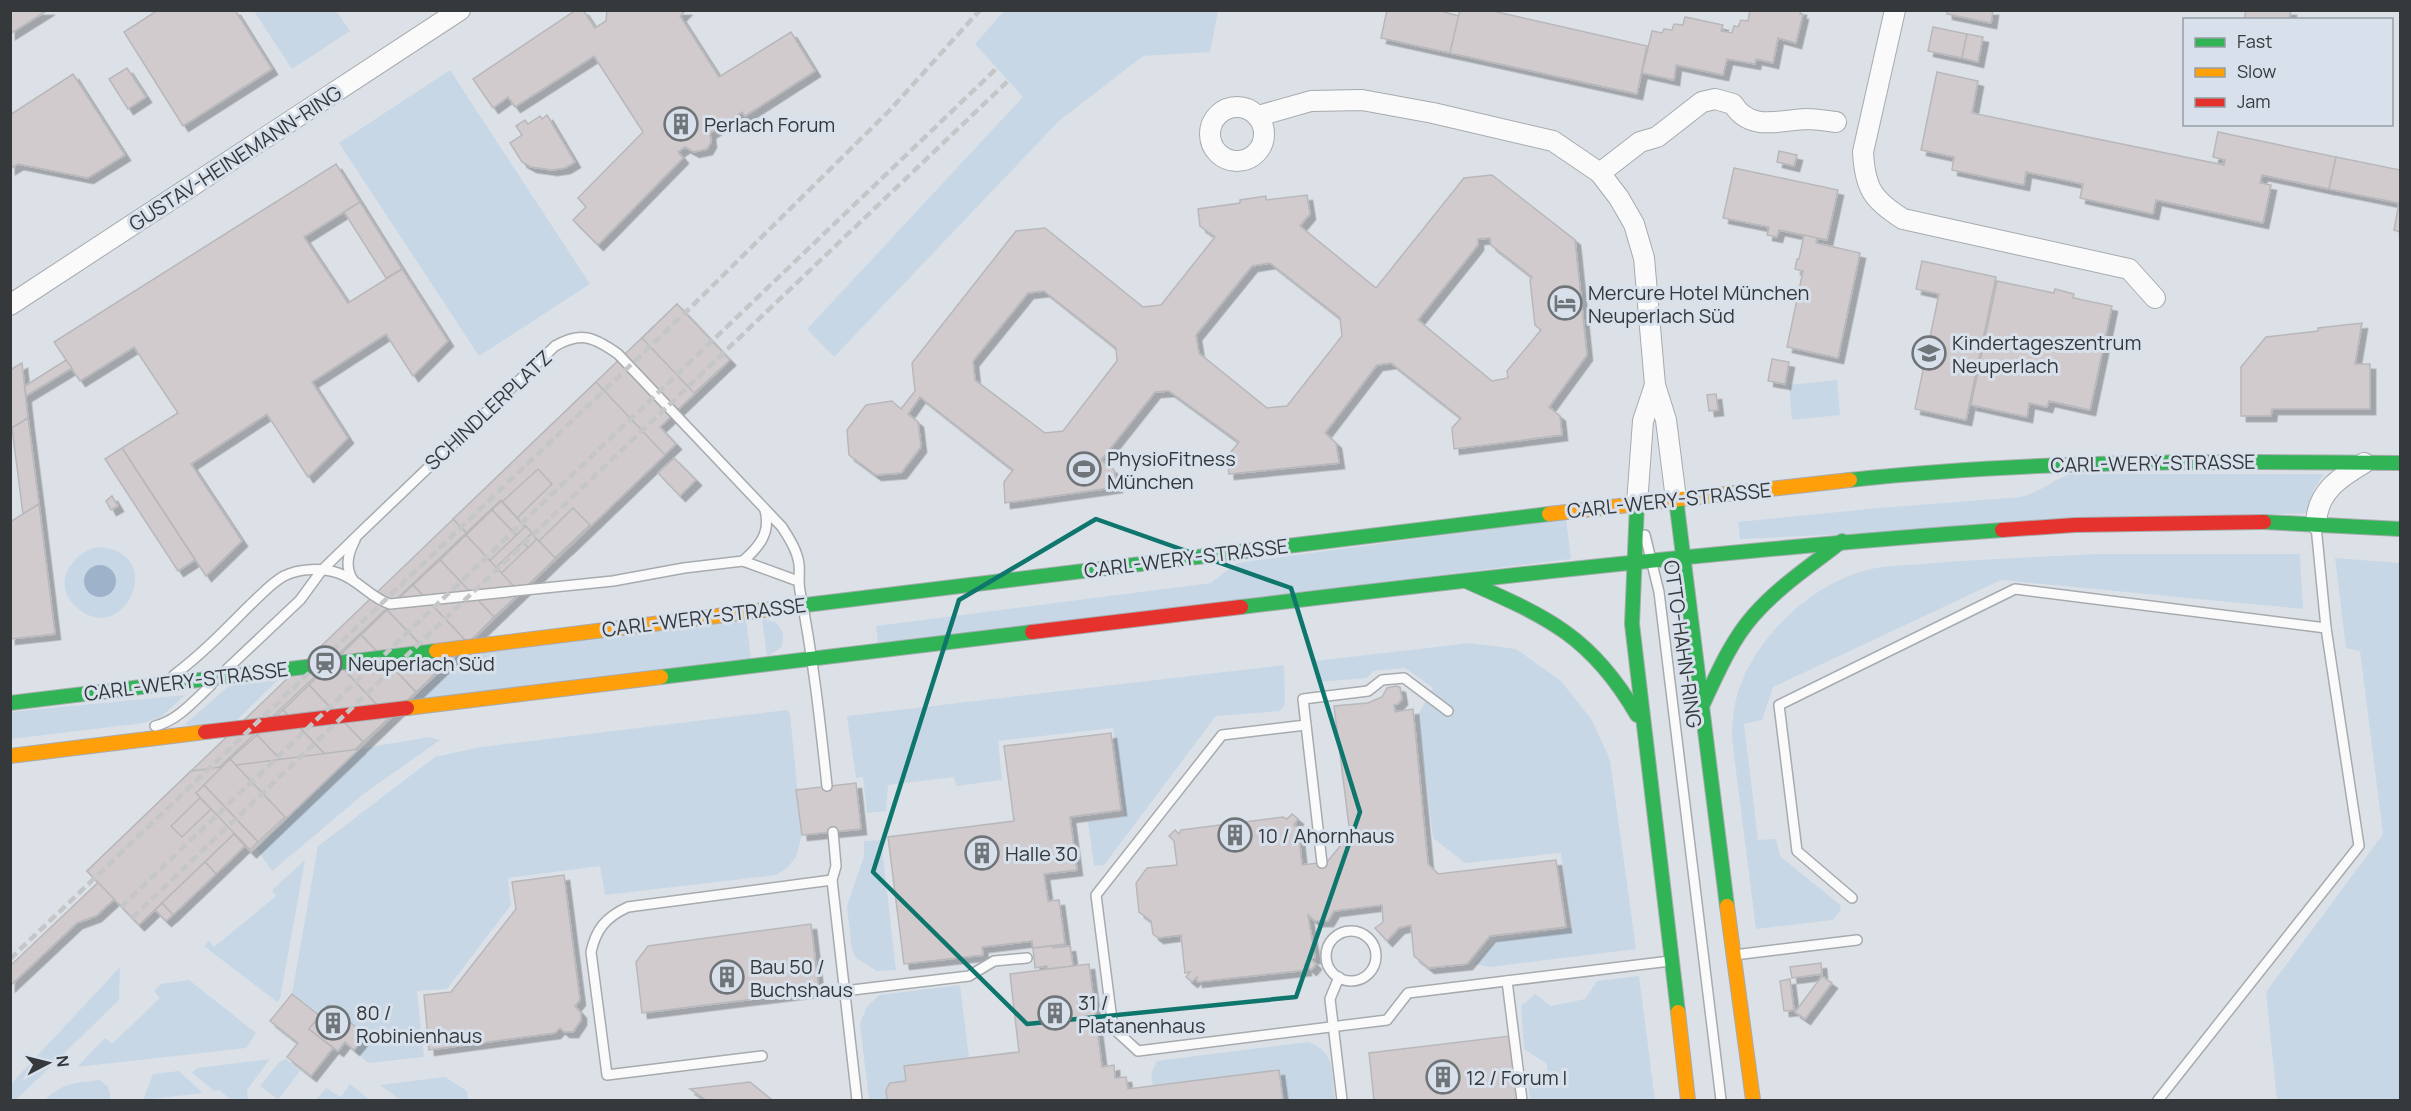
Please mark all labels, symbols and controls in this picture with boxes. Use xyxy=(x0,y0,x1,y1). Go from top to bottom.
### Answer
legend xyxy=(2183,18,2393,126)
text: Fast xyxy=(2237,29,2272,53)
text: Slow xyxy=(2237,59,2277,83)
street label: GUSTAV-HEINEMANN-RING xyxy=(124,79,346,237)
text: Jam xyxy=(2237,89,2271,113)
building icon: Perlach Forum xyxy=(663,106,699,142)
place label: Perlach Forum xyxy=(704,111,835,138)
place label: Mercure Hotel München Neuperlach Süd xyxy=(1588,279,1809,329)
hotel icon: Mercure Hotel München Neuperlach Süd xyxy=(1547,285,1583,321)
place label: Kindertageszentrum Neuperlach xyxy=(1952,329,2141,379)
school or university icon: Kindertageszentrum Neuperlach xyxy=(1911,335,1947,371)
street label: SCHINDLERPLATZ xyxy=(419,344,557,476)
place label: PhysioFitness München xyxy=(1107,445,1236,495)
street label: CARL-WERY-STRASSE xyxy=(2050,448,2256,478)
sports icon: PhysioFitness München xyxy=(1066,451,1102,487)
street label: CARL-WERY-STRASSE xyxy=(1565,476,1773,524)
street label: CARL-WERY-STRASSE xyxy=(1082,532,1290,584)
street label: OTTO-HAHN-RING xyxy=(1658,558,1708,730)
street label: CARL-WERY-STRASSE xyxy=(600,591,808,643)
station icon: Neuperlach Süd xyxy=(307,645,343,681)
place label: Neuperlach Süd xyxy=(348,650,495,677)
street label: CARL-WERY-STRASSE xyxy=(82,655,290,707)
building icon: 10 / Ahornhaus xyxy=(1217,817,1253,853)
place label: 10 / Ahornhaus xyxy=(1258,822,1395,849)
building icon: Halle 30 xyxy=(964,835,1000,871)
place label: Halle 30 xyxy=(1005,840,1078,867)
place label: Bau 50 / Buchshaus xyxy=(750,953,853,1003)
building icon: Bau 50 / Buchshaus xyxy=(709,959,745,995)
place label: 31 / Platanenhaus xyxy=(1078,989,1205,1039)
building icon: 31 / Platanenhaus xyxy=(1037,995,1073,1031)
place label: 80 / Robinienhaus xyxy=(356,999,482,1049)
building icon: 80 / Robinienhaus xyxy=(315,1005,351,1041)
north arrow xyxy=(18,1033,78,1093)
text: N xyxy=(51,1054,75,1068)
building icon: 12 / Forum I xyxy=(1425,1059,1461,1095)
place label: 12 / Forum I xyxy=(1466,1064,1567,1091)

